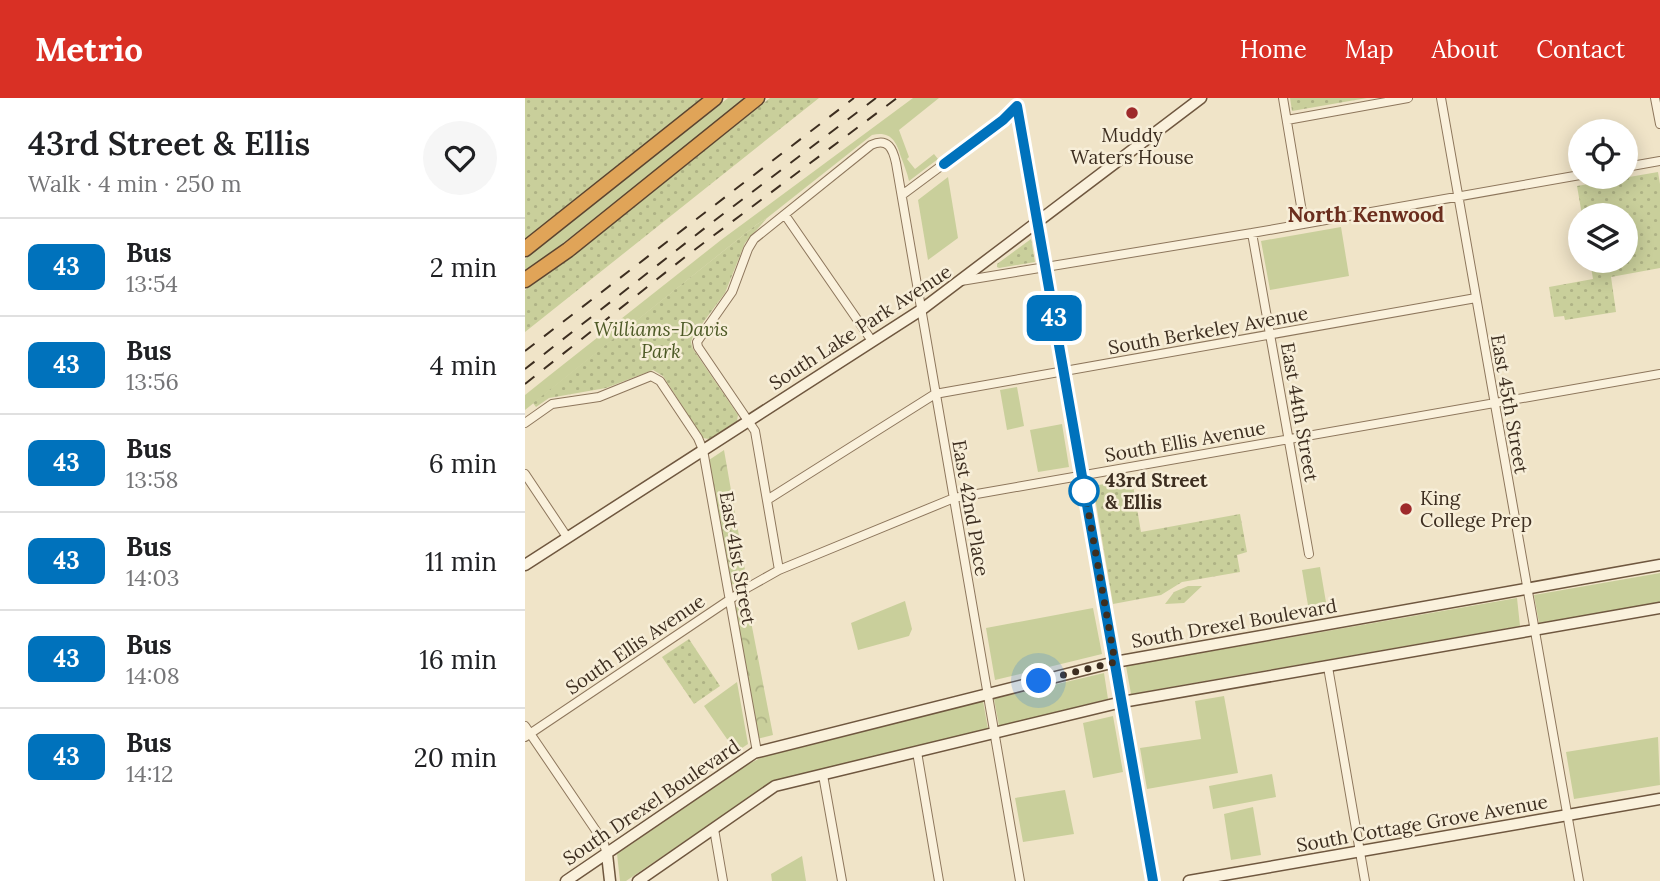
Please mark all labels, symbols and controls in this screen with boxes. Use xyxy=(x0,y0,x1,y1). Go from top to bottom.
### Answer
text: Metrio xyxy=(35,28,143,70)
text: Home xyxy=(1240,34,1307,65)
text: Map xyxy=(1345,34,1394,65)
text: About xyxy=(1432,34,1498,65)
text: Contact xyxy=(1536,34,1625,65)
marker: Muddy Waters House xyxy=(1124,105,1140,121)
map controls xyxy=(1568,119,1638,273)
button: locate xyxy=(1568,119,1638,189)
button: heart xyxy=(423,121,497,195)
text: 43rd Street & Ellis xyxy=(28,122,310,164)
place label: Muddy Waters House xyxy=(1070,123,1194,169)
text: Walk · 4 min · 250 m xyxy=(28,169,241,198)
district label: North Kenwood xyxy=(1288,201,1444,228)
button: layers xyxy=(1568,203,1638,273)
text: Bus xyxy=(126,236,172,269)
text: 43 xyxy=(53,251,80,282)
text: 2 min xyxy=(430,251,497,284)
street label: South Lake Park Avenue xyxy=(764,259,956,395)
text: 13:54 xyxy=(126,269,178,298)
line badge: 43 xyxy=(1023,295,1085,341)
street label: South Berkeley Avenue xyxy=(1106,301,1310,359)
text: 43 xyxy=(1041,302,1067,333)
park label: Williams-Davis Park xyxy=(594,317,728,363)
street label: East 45th Street xyxy=(1486,332,1534,476)
text: Bus xyxy=(126,334,172,367)
street label: East 44th Street xyxy=(1276,341,1324,484)
text: 43 xyxy=(53,349,80,380)
text: 4 min xyxy=(430,349,497,382)
text: 13:56 xyxy=(126,367,179,396)
street label: South Ellis Avenue xyxy=(1103,415,1267,467)
text: Bus xyxy=(126,432,172,465)
street label: East 42nd Place xyxy=(947,438,995,578)
text: 43 xyxy=(53,447,80,478)
text: 6 min xyxy=(429,447,497,480)
text: 13:58 xyxy=(126,465,178,494)
place label: 43rd Street & Ellis xyxy=(1105,468,1209,514)
marker: 43rd Street & Ellis xyxy=(1069,476,1099,506)
place label: King College Prep xyxy=(1420,486,1532,532)
street label: East 41st Street xyxy=(714,489,762,627)
marker: King College Prep xyxy=(1398,501,1414,517)
text: Bus xyxy=(126,530,172,563)
text: 43 xyxy=(53,545,80,576)
text: 11 min xyxy=(425,545,497,578)
text: 14:03 xyxy=(126,563,180,592)
street label: South Ellis Avenue xyxy=(561,589,709,699)
street label: South Drexel Boulevard xyxy=(1129,593,1339,653)
text: Bus xyxy=(126,628,172,661)
text: 43 xyxy=(53,643,80,674)
text: 16 min xyxy=(419,643,497,676)
text: 14:08 xyxy=(126,661,180,690)
your location xyxy=(1021,663,1056,698)
text: Bus xyxy=(126,726,172,759)
street label: South Drexel Boulevard xyxy=(558,734,744,870)
text: 43 xyxy=(53,741,80,772)
text: 20 min xyxy=(414,741,497,774)
text: 14:12 xyxy=(126,759,173,788)
street label: South Cottage Grove Avenue xyxy=(1295,789,1549,857)

